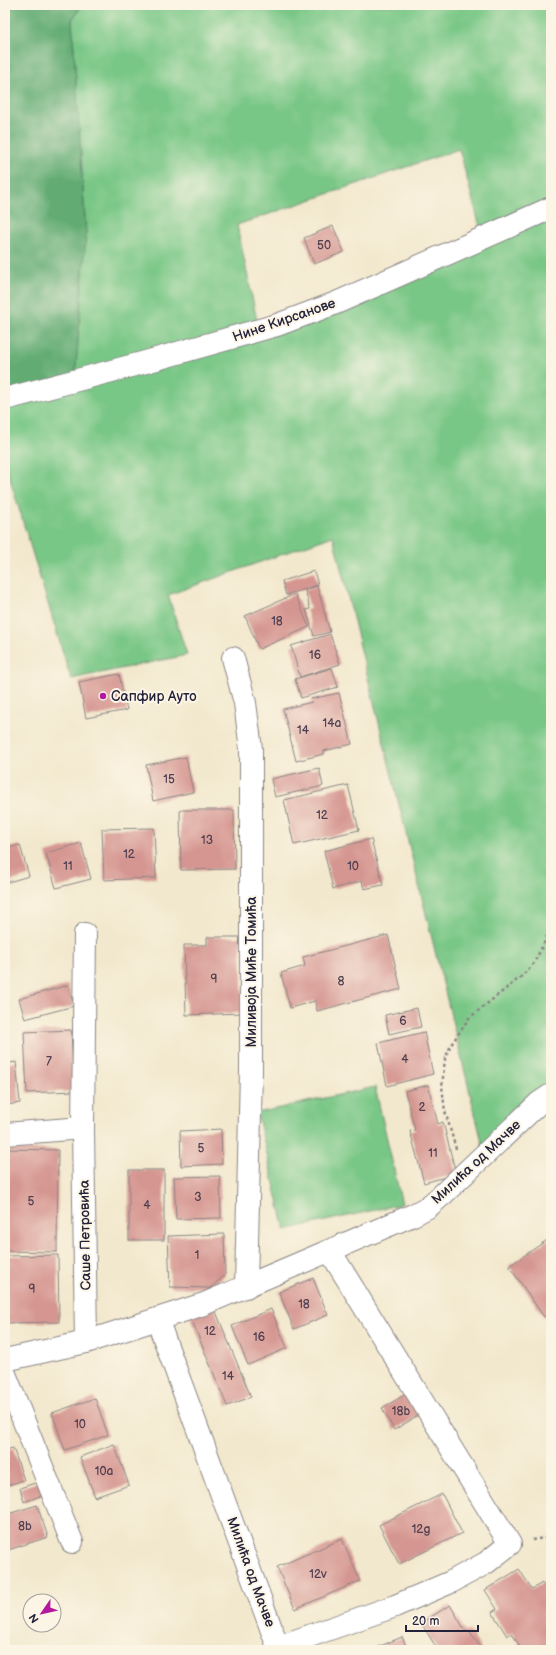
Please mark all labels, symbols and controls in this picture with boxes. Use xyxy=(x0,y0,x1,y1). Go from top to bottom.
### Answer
house number: 50 xyxy=(317,238,331,253)
street label: Нине Кирсанове xyxy=(230,294,338,346)
house number: 18 xyxy=(271,614,283,629)
house number: 16 xyxy=(309,648,321,663)
place label: Сапфир Ауто xyxy=(111,688,197,705)
marker: Сапфир Ауто xyxy=(98,691,108,701)
house number: 14a xyxy=(323,716,342,731)
house number: 14 xyxy=(297,723,310,738)
house number: 15 xyxy=(163,772,175,787)
house number: 12 xyxy=(316,808,328,823)
house number: 13 xyxy=(201,833,213,848)
house number: 12 xyxy=(123,847,135,862)
house number: 11 xyxy=(63,859,73,874)
house number: 10 xyxy=(347,859,359,874)
street label: Миливоја Миће Томића xyxy=(243,896,260,1047)
house number: 9 xyxy=(211,972,218,987)
house number: 8 xyxy=(338,974,345,989)
house number: 6 xyxy=(399,1014,407,1029)
house number: 4 xyxy=(401,1052,409,1067)
house number: 7 xyxy=(46,1054,52,1069)
house number: 2 xyxy=(418,1100,426,1115)
street label: Милића од Мачве xyxy=(428,1116,524,1208)
house number: 5 xyxy=(198,1141,205,1156)
house number: 11 xyxy=(428,1146,438,1161)
street label: Саше Петровића xyxy=(76,1179,94,1290)
house number: 3 xyxy=(194,1190,202,1205)
house number: 5 xyxy=(28,1194,35,1209)
house number: 4 xyxy=(143,1198,151,1213)
house number: 1 xyxy=(195,1248,199,1263)
house number: 9 xyxy=(29,1282,36,1297)
house number: 18 xyxy=(298,1297,310,1312)
house number: 12 xyxy=(204,1324,216,1339)
house number: 16 xyxy=(253,1330,265,1345)
house number: 14 xyxy=(222,1369,235,1384)
house number: 18b xyxy=(392,1404,410,1419)
house number: 10 xyxy=(74,1417,86,1432)
house number: 10a xyxy=(95,1464,113,1479)
street label: Милића од Мачве xyxy=(223,1515,279,1630)
house number: 8b xyxy=(18,1519,32,1534)
house number: 12g xyxy=(412,1522,430,1537)
house number: 12v xyxy=(309,1567,327,1582)
north arrow xyxy=(22,1593,62,1633)
scale bar xyxy=(406,1607,478,1633)
text: N xyxy=(26,1611,42,1625)
text: 20 m xyxy=(412,1614,439,1629)

